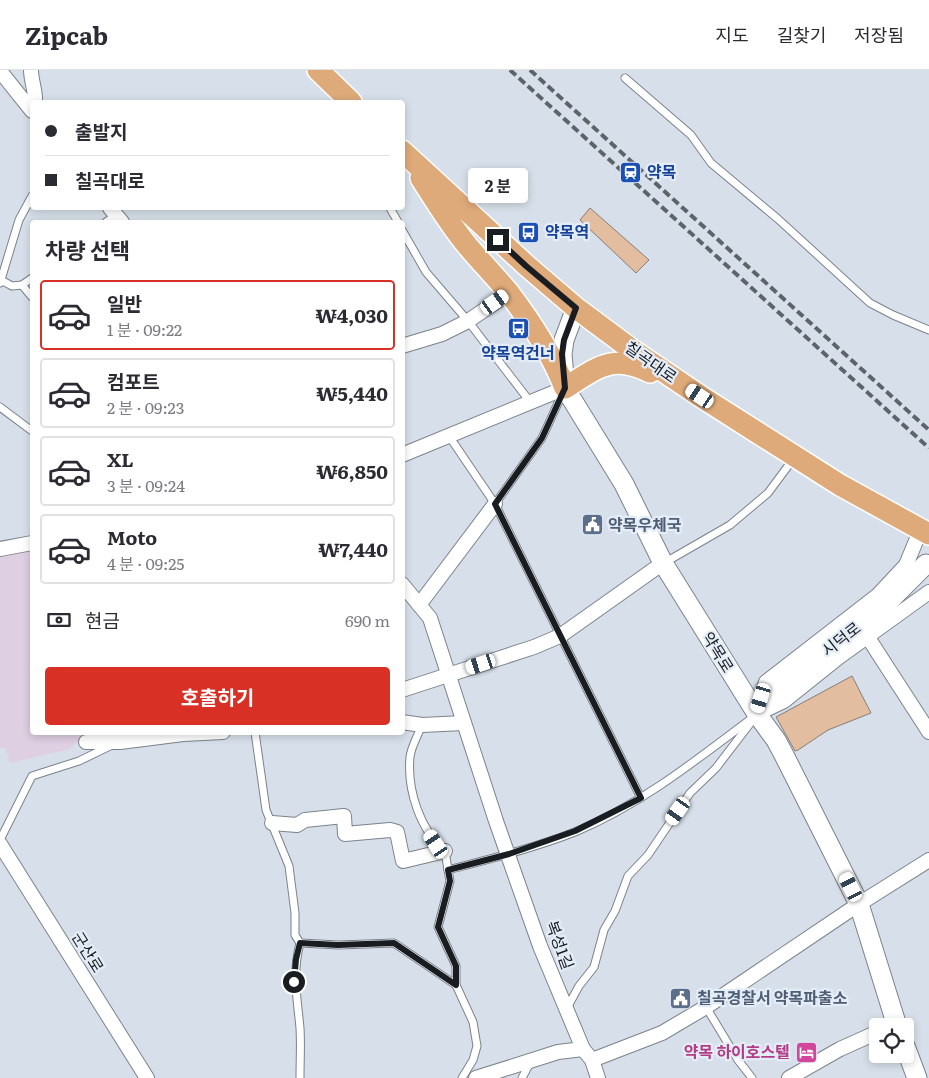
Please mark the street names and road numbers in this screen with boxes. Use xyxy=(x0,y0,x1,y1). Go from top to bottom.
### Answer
street label: 칠곡대로 xyxy=(621,334,683,388)
street label: 시덕로 xyxy=(816,615,865,661)
street label: 약목로 xyxy=(697,626,741,677)
street label: 복성1길 xyxy=(541,917,581,973)
street label: 군산로 xyxy=(67,926,111,977)

